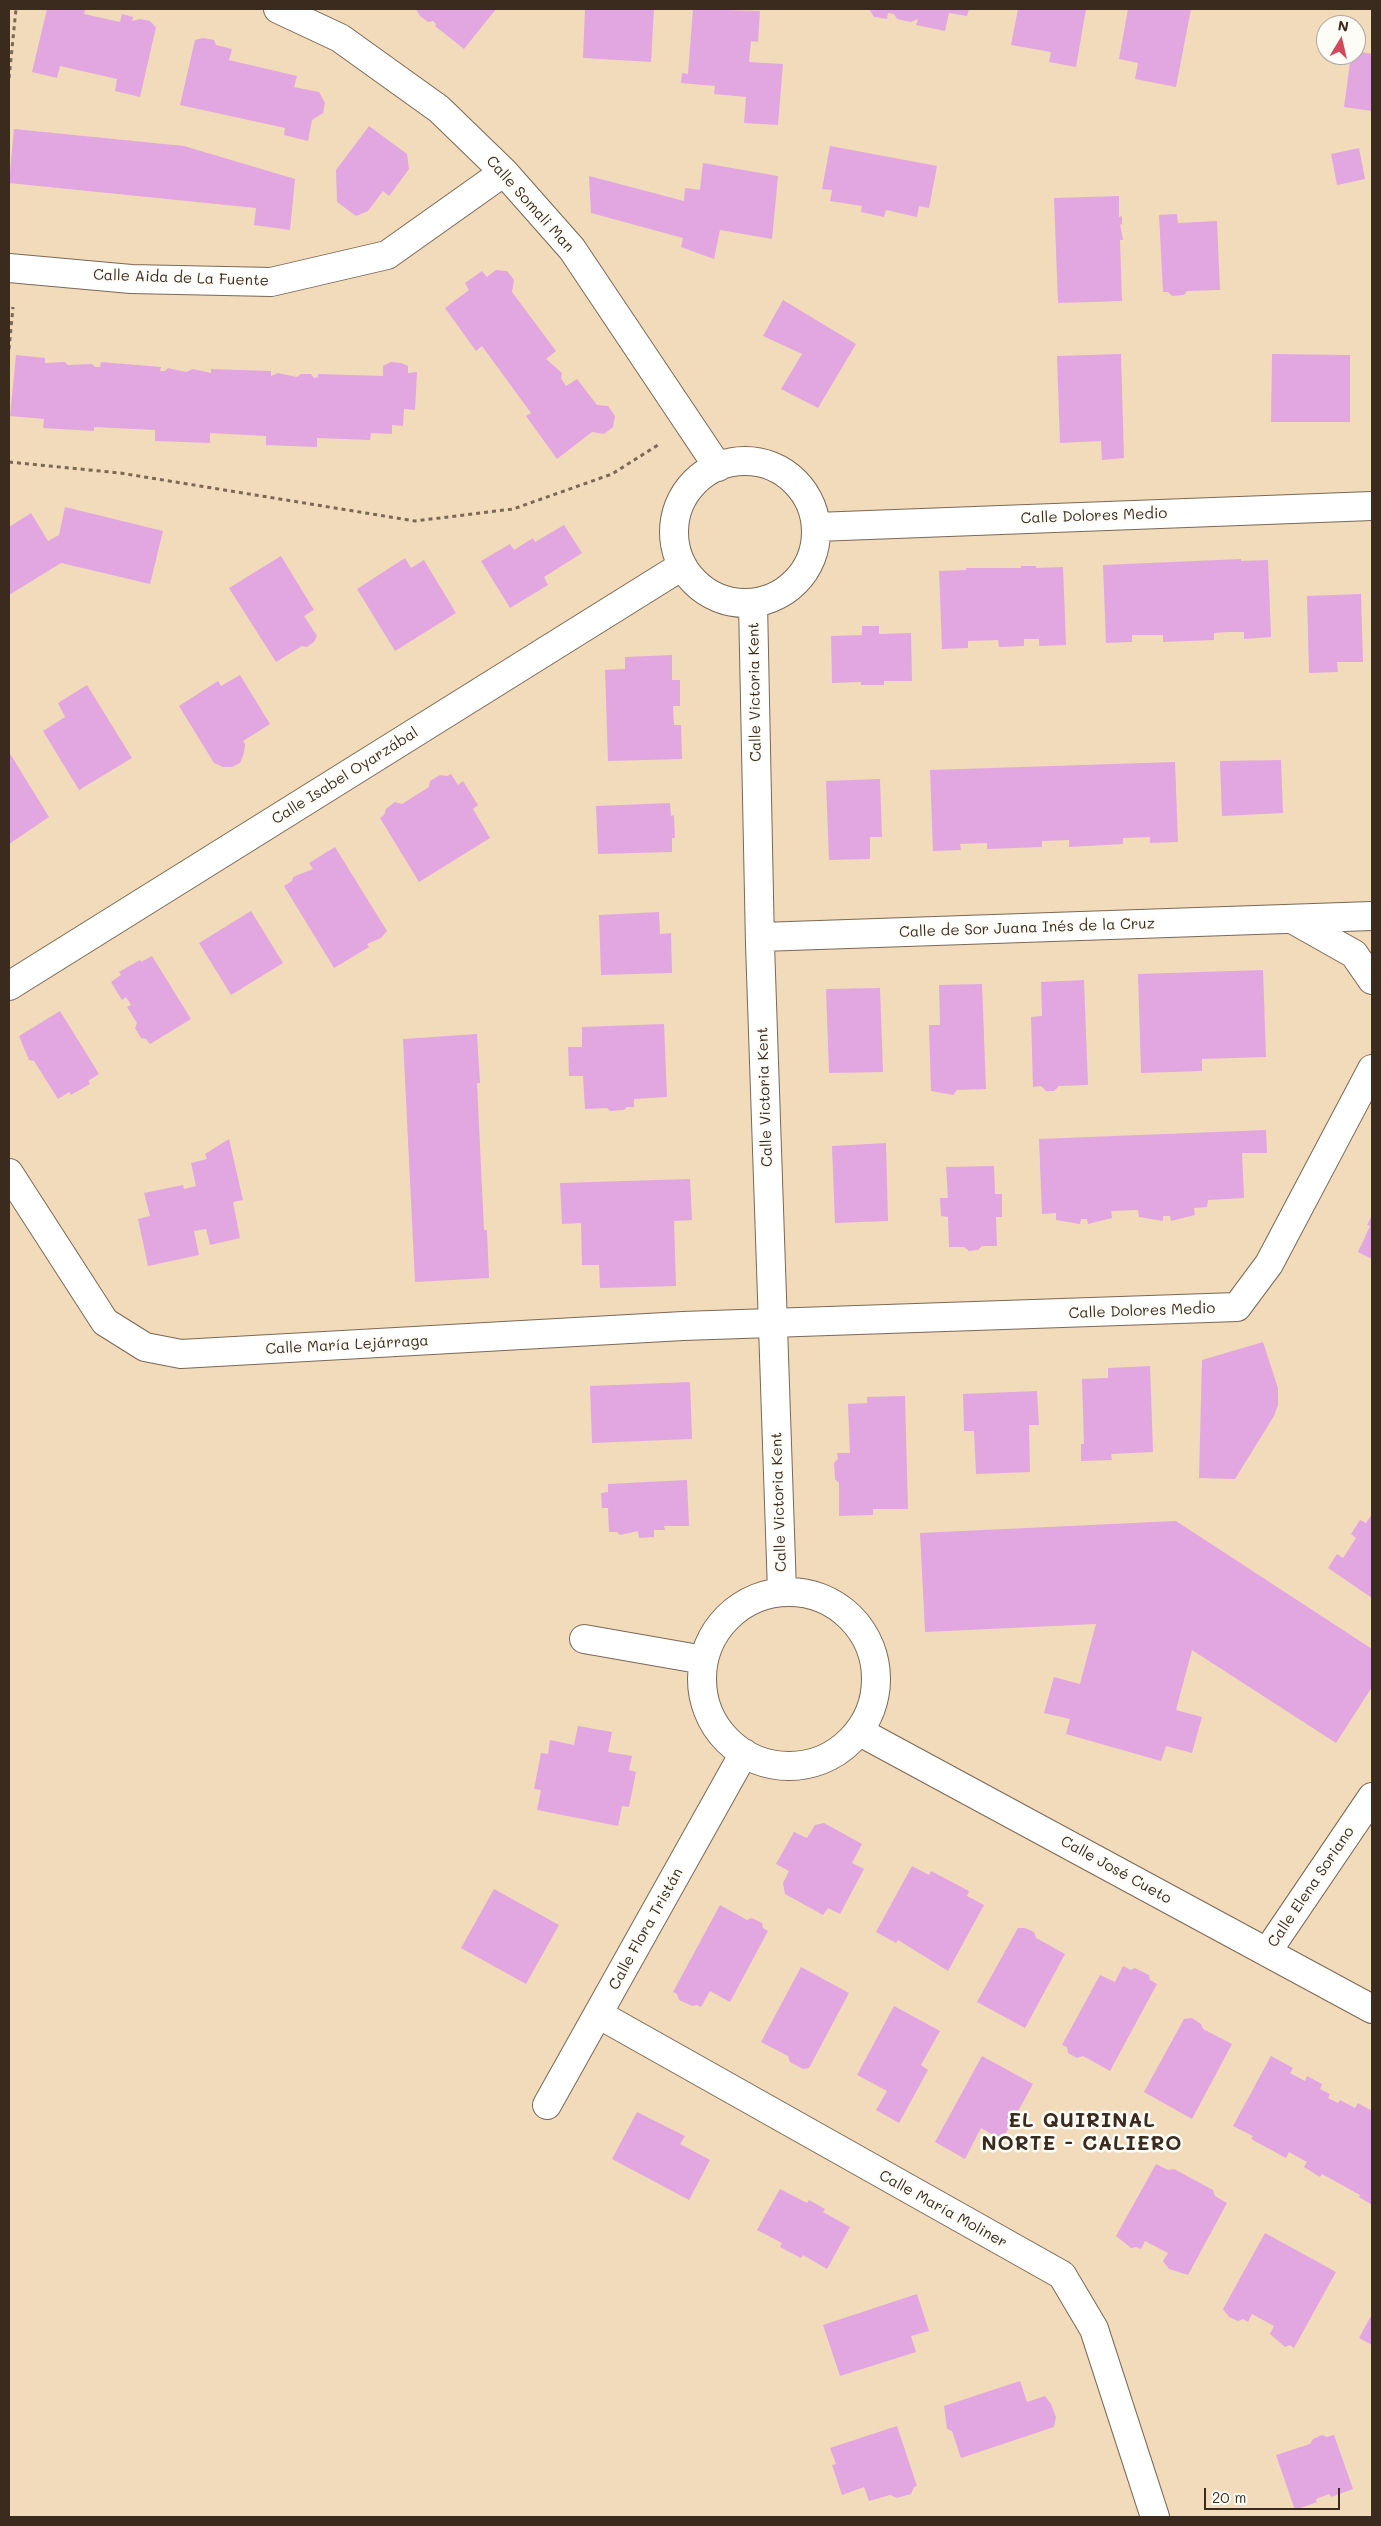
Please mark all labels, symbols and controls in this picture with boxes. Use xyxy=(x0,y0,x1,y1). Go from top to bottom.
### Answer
north arrow xyxy=(1316,15,1366,65)
text: N xyxy=(1337,15,1350,36)
street label: Calle Somali Man xyxy=(482,152,578,256)
street label: Calle Aida de La Fuente xyxy=(93,266,269,290)
street label: Calle Dolores Medio xyxy=(1020,504,1168,528)
street label: Calle Victoria Kent xyxy=(745,622,765,762)
street label: Calle Isabel Oyarzábal xyxy=(268,724,422,828)
street label: Calle de Sor Juana Inés de la Cruz xyxy=(899,915,1155,941)
street label: Calle Victoria Kent xyxy=(754,1027,776,1167)
street label: Calle Dolores Medio xyxy=(1068,1299,1216,1323)
street label: Calle María Lejárraga xyxy=(265,1332,429,1358)
street label: Calle Victoria Kent xyxy=(768,1432,790,1572)
street label: Calle Elena Soriano xyxy=(1264,1823,1358,1951)
street label: Calle José Cueto xyxy=(1057,1832,1175,1908)
street label: Calle Flora Tristán xyxy=(605,1865,687,1993)
district label: EL QUIRINAL NORTE - CALIERO xyxy=(980,2109,1184,2156)
street label: Calle María Moliner xyxy=(876,2166,1010,2252)
scale bar xyxy=(1206,2478,1342,2510)
text: 20 m xyxy=(1212,2487,1246,2507)

